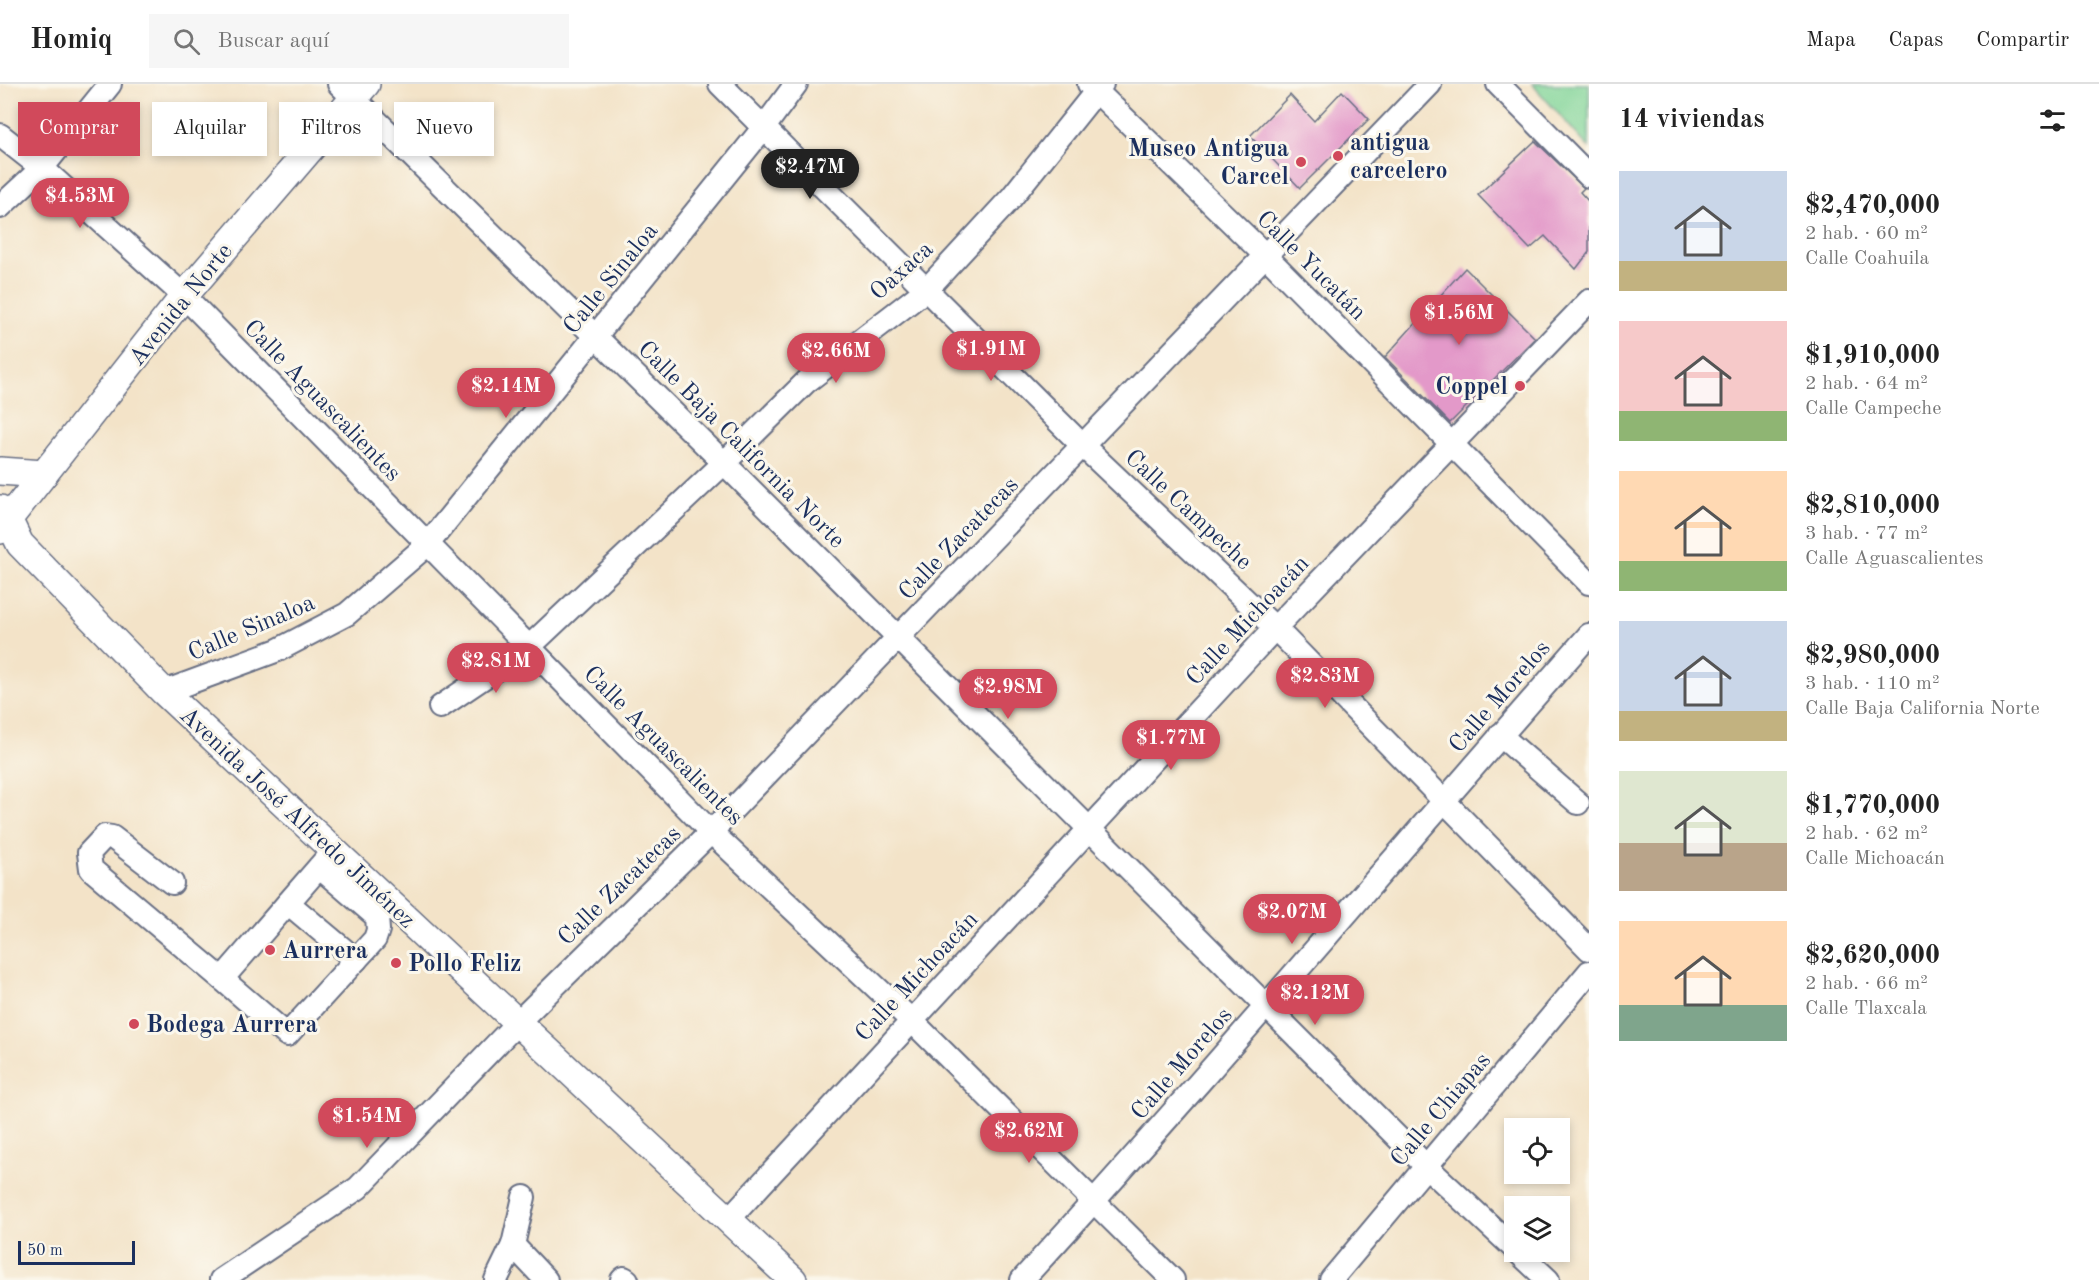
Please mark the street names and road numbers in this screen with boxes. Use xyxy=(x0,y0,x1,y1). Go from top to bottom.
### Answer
street label: Calle Yucatán xyxy=(1251,207,1370,326)
street label: Calle Sinaloa xyxy=(560,219,663,339)
street label: Oaxaca xyxy=(866,237,938,306)
street label: Avenida Norte xyxy=(125,240,238,371)
street label: Calle Aguascalientes xyxy=(239,316,405,487)
street label: Calle Baja California Norte xyxy=(633,337,849,553)
street label: Calle Campeche xyxy=(1120,446,1256,575)
street label: Calle Zacatecas xyxy=(895,473,1024,606)
street label: Calle Michoacán xyxy=(1182,552,1314,691)
street label: Calle Sinaloa xyxy=(185,591,319,666)
street label: Calle Morelos xyxy=(1445,636,1556,758)
street label: Calle Aguascalientes xyxy=(578,662,747,831)
street label: Avenida José Alfredo Jiménez xyxy=(174,703,419,934)
street label: Calle Zacatecas xyxy=(554,822,687,951)
street label: Calle Michoacán xyxy=(851,908,983,1047)
street label: Calle Morelos xyxy=(1127,1003,1238,1125)
street label: Calle Chiapas xyxy=(1387,1049,1496,1172)

